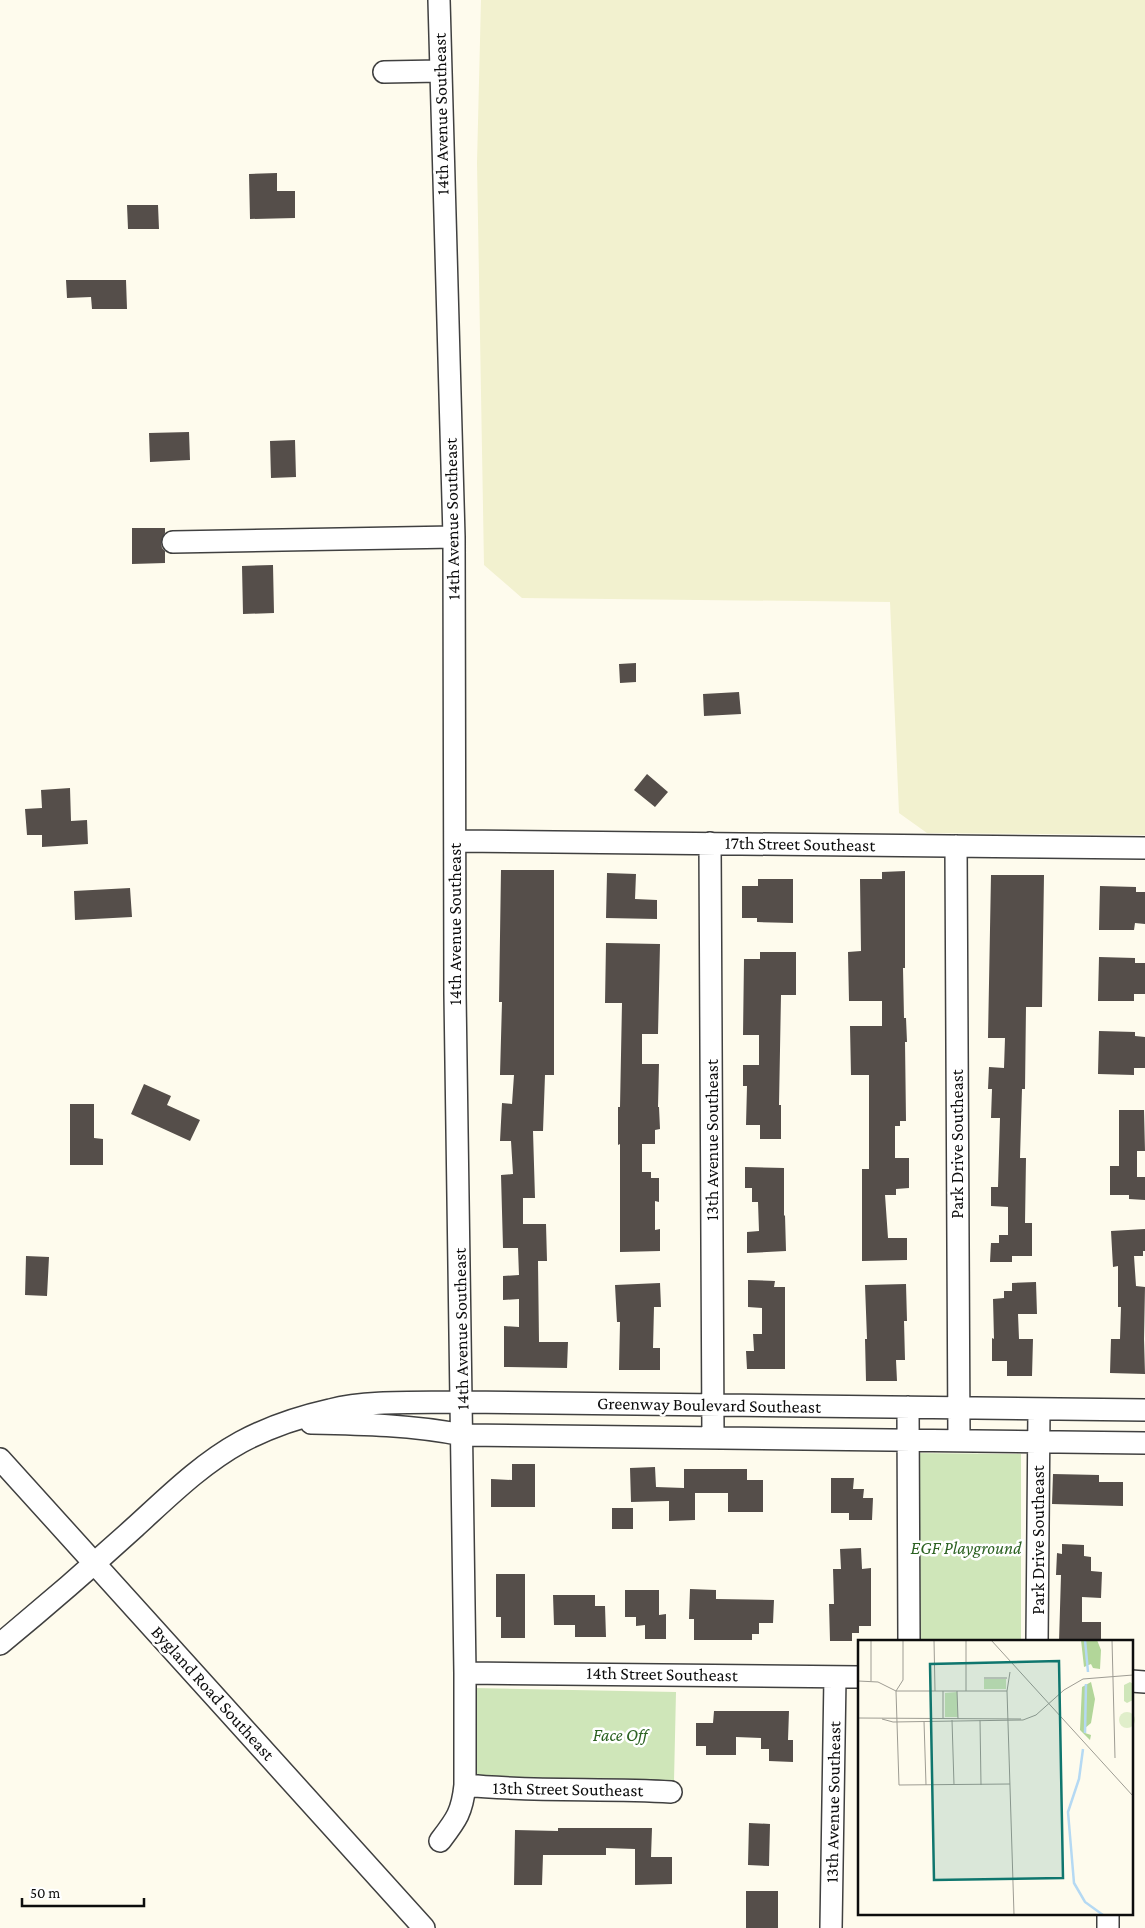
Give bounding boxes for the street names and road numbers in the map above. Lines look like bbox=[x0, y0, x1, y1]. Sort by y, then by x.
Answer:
street label: 14th Avenue Southeast bbox=[430, 32, 452, 195]
street label: 14th Avenue Southeast bbox=[441, 437, 463, 600]
street label: 17th Street Southeast bbox=[725, 833, 876, 855]
street label: 14th Avenue Southeast bbox=[445, 842, 465, 1005]
street label: 13th Avenue Southeast bbox=[702, 1058, 722, 1221]
street label: Park Drive Southeast bbox=[947, 1068, 967, 1219]
street label: 14th Avenue Southeast bbox=[450, 1247, 472, 1410]
street label: Greenway Boulevard Southeast bbox=[597, 1393, 822, 1417]
street label: Park Drive Southeast bbox=[1028, 1464, 1048, 1615]
street label: Bygland Road Southeast bbox=[147, 1622, 279, 1765]
street label: 14th Street Southeast bbox=[586, 1663, 739, 1685]
street label: 13th Avenue Southeast bbox=[822, 1720, 844, 1883]
street label: 13th Street Southeast bbox=[492, 1778, 645, 1800]

